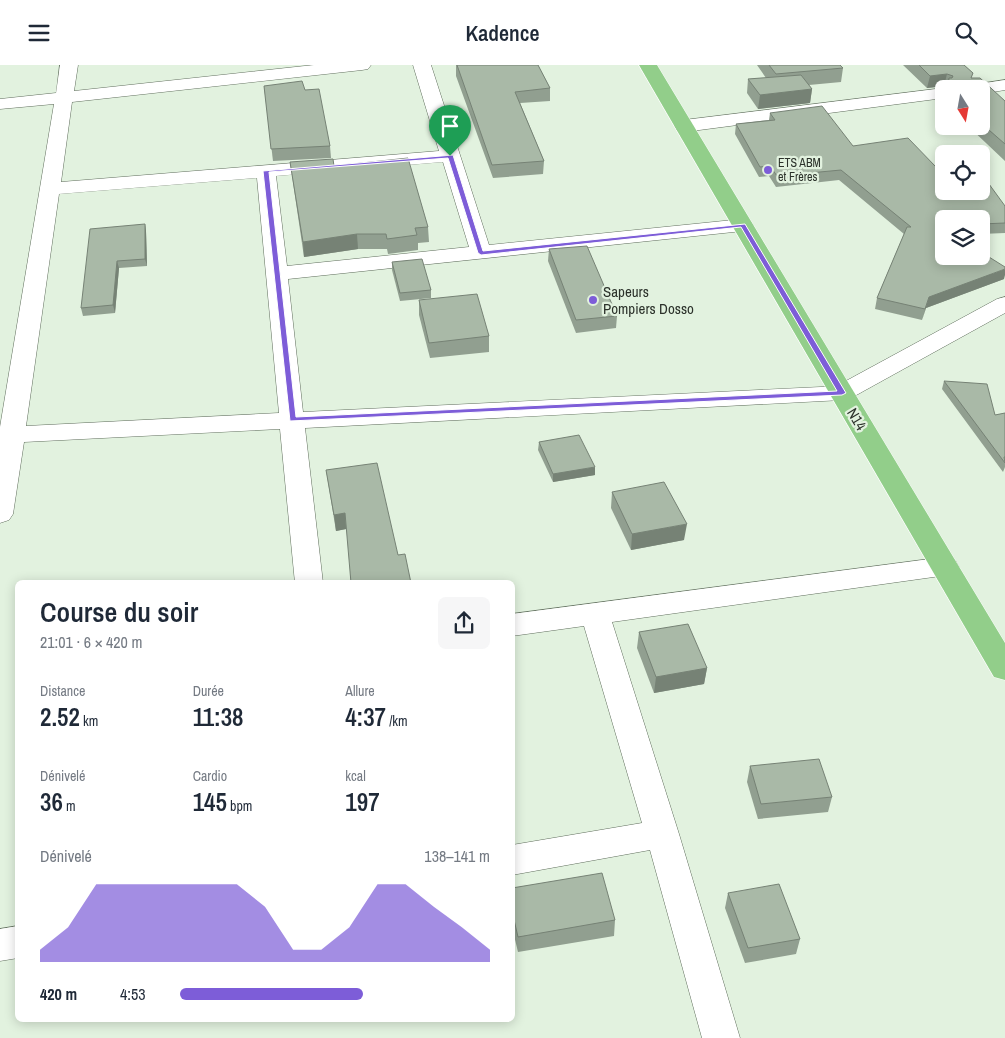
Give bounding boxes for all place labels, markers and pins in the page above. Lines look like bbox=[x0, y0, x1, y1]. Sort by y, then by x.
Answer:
pin bbox=[429, 105, 471, 156]
place label: ETS ABM et Frères bbox=[778, 155, 821, 185]
marker: ETS ABM et Frères bbox=[762, 164, 774, 176]
place label: Sapeurs Pompiers Dosso bbox=[603, 281, 694, 319]
marker: Sapeurs Pompiers Dosso bbox=[587, 294, 599, 306]

